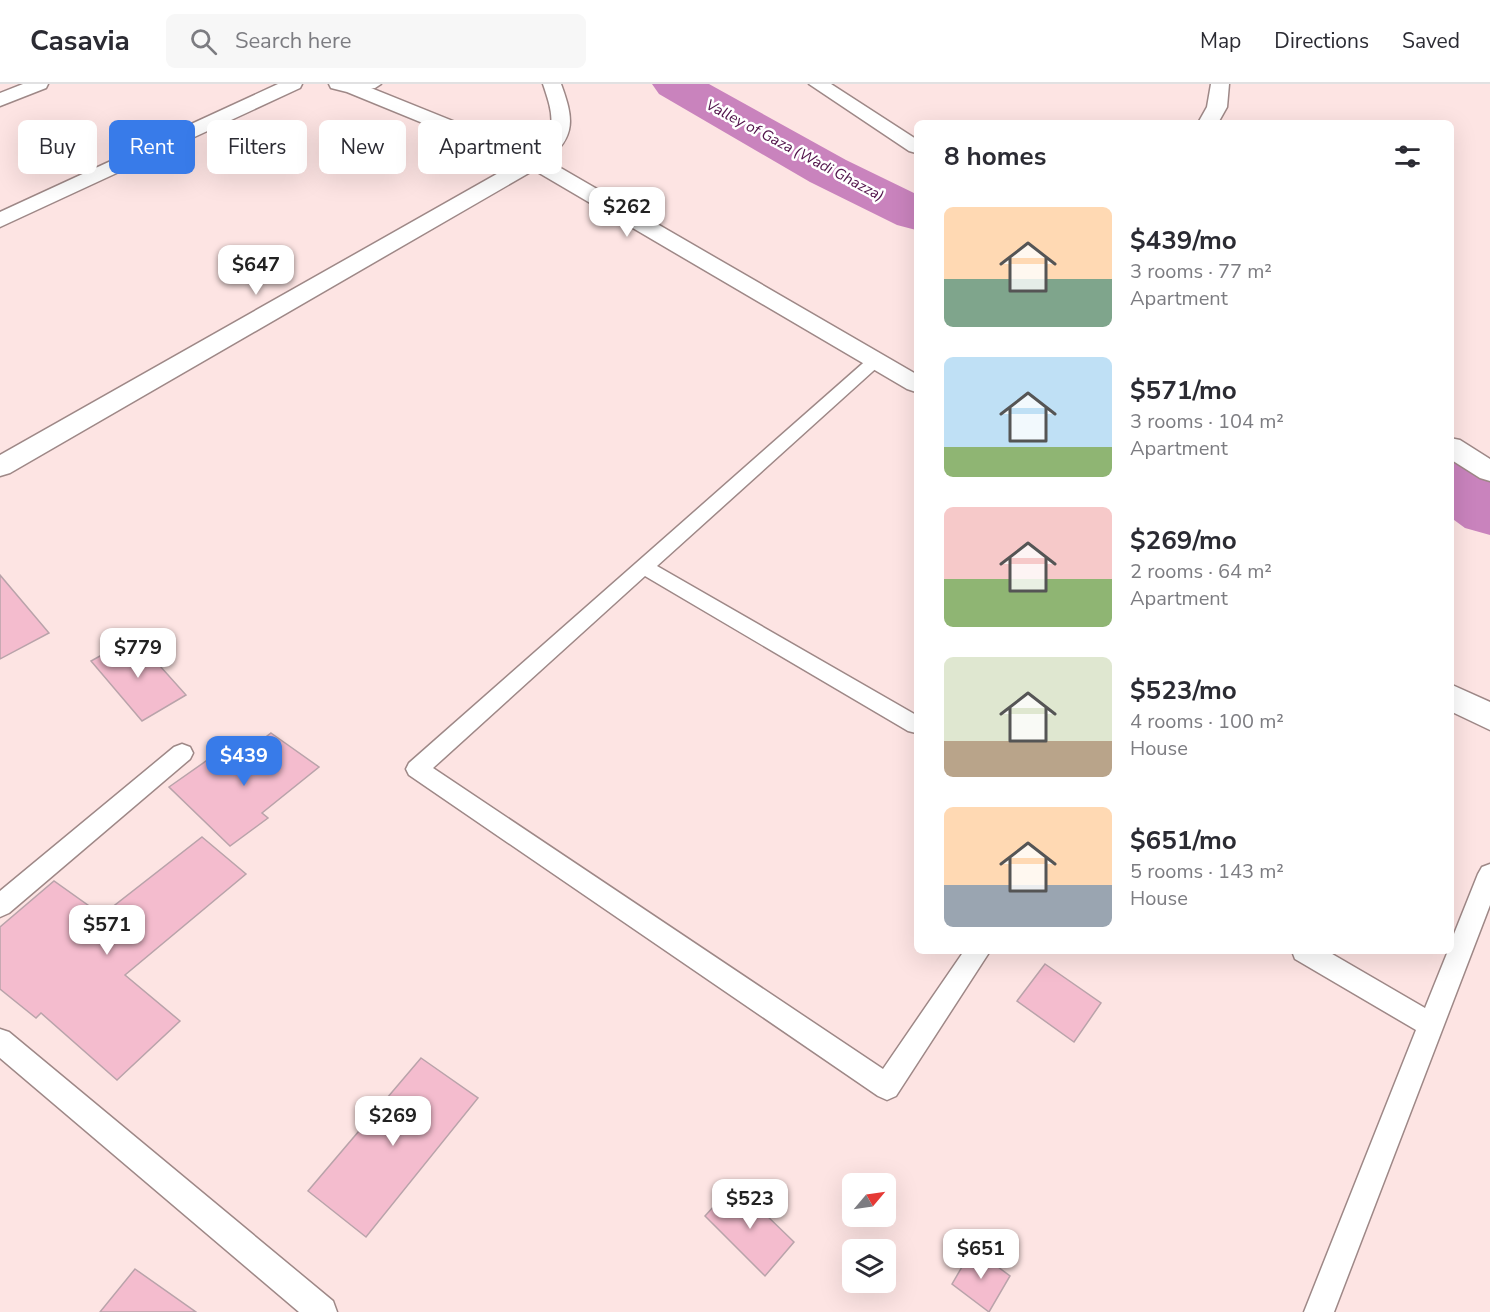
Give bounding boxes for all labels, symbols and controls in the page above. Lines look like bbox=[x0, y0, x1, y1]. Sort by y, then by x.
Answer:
search box bbox=[166, 14, 586, 68]
text: Casavia bbox=[30, 22, 130, 60]
icon: search bbox=[187, 25, 220, 58]
text: Search here bbox=[235, 26, 352, 56]
text: Map bbox=[1200, 27, 1241, 55]
text: Directions bbox=[1274, 27, 1369, 55]
text: Saved bbox=[1402, 27, 1460, 55]
water label: Valley of Gaza (Wadi Ghazza) bbox=[702, 94, 888, 206]
chip: Buy bbox=[18, 120, 97, 174]
chip: Rent bbox=[109, 120, 195, 174]
chip: Filters bbox=[207, 120, 307, 174]
chip: New bbox=[319, 120, 406, 174]
chip: Apartment bbox=[418, 120, 562, 174]
text: 8 homes bbox=[944, 139, 1046, 174]
icon: filters bbox=[1391, 140, 1424, 173]
pin: $262 bbox=[591, 187, 663, 238]
text: $262 bbox=[603, 193, 651, 220]
text: $439/mo bbox=[1130, 223, 1237, 258]
icon: home bbox=[992, 231, 1064, 303]
pin: $647 bbox=[220, 245, 292, 296]
text: $647 bbox=[232, 251, 280, 278]
text: 3 rooms · 77 m² bbox=[1130, 258, 1272, 285]
text: Apartment bbox=[1130, 285, 1228, 312]
text: $571/mo bbox=[1130, 373, 1237, 408]
icon: home bbox=[992, 381, 1064, 453]
text: 3 rooms · 104 m² bbox=[1130, 408, 1284, 435]
text: Apartment bbox=[1130, 435, 1228, 462]
text: $269/mo bbox=[1130, 523, 1237, 558]
icon: home bbox=[992, 531, 1064, 603]
text: 2 rooms · 64 m² bbox=[1130, 558, 1272, 585]
text: Apartment bbox=[1130, 585, 1228, 612]
pin: $779 bbox=[102, 628, 174, 679]
text: $779 bbox=[114, 634, 162, 661]
text: $523/mo bbox=[1130, 673, 1237, 708]
icon: home bbox=[992, 681, 1064, 753]
text: 4 rooms · 100 m² bbox=[1130, 708, 1284, 735]
text: House bbox=[1130, 735, 1188, 762]
pin: $439 bbox=[208, 736, 280, 787]
text: $439 bbox=[220, 742, 268, 769]
text: $651/mo bbox=[1130, 823, 1237, 858]
icon: home bbox=[992, 831, 1064, 903]
text: 5 rooms · 143 m² bbox=[1130, 858, 1284, 885]
text: House bbox=[1130, 885, 1188, 912]
pin: $571 bbox=[71, 905, 143, 956]
text: $571 bbox=[83, 911, 131, 938]
pin: $269 bbox=[357, 1096, 429, 1147]
text: $269 bbox=[369, 1102, 417, 1129]
north arrow bbox=[842, 1173, 896, 1227]
map controls bbox=[842, 1173, 896, 1293]
pin: $523 bbox=[714, 1179, 786, 1230]
text: $523 bbox=[726, 1185, 774, 1212]
pin: $651 bbox=[945, 1229, 1017, 1280]
text: $651 bbox=[957, 1235, 1005, 1262]
button: layers bbox=[842, 1239, 896, 1293]

